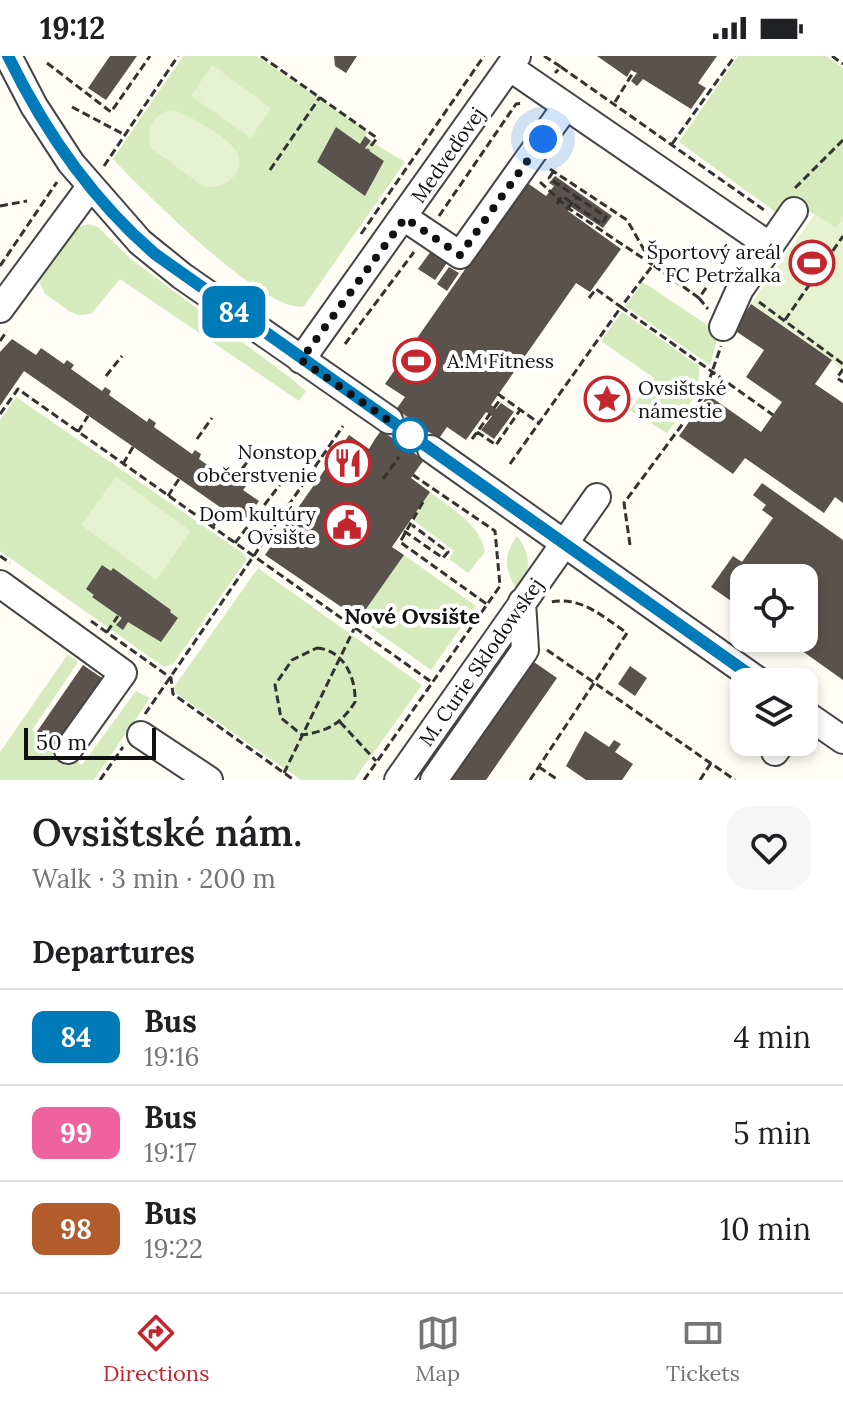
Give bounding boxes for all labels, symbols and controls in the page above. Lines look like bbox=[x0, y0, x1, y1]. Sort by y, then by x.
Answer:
text: 19:12 bbox=[40, 9, 105, 47]
street label: Medveďovej bbox=[405, 102, 490, 207]
your location bbox=[523, 119, 563, 159]
place label: Športový areál FC Petržalka bbox=[647, 239, 781, 287]
sports icon: Športový areál FC Petržalka bbox=[788, 239, 836, 287]
line badge: 84 bbox=[198, 286, 270, 338]
text: 84 bbox=[218, 294, 250, 330]
sports icon: A.M Fitness bbox=[392, 337, 440, 385]
place label: A.M Fitness bbox=[446, 348, 554, 373]
place icon: Ovsištské námestie bbox=[583, 375, 631, 423]
place label: Ovsištské námestie bbox=[638, 375, 727, 423]
unlabelled marker bbox=[393, 418, 427, 452]
place label: Nonstop občerstvenie bbox=[197, 439, 317, 487]
restaurant icon: Nonstop občerstvenie bbox=[324, 439, 372, 487]
place label: Dom kultúry Ovsište bbox=[199, 501, 316, 549]
public building icon: Dom kultúry Ovsište bbox=[323, 501, 371, 549]
map controls bbox=[730, 564, 818, 756]
button: locate bbox=[730, 564, 818, 652]
street label: M. Curie Sklodowskej bbox=[413, 573, 548, 751]
district label: Nové Ovsište bbox=[344, 602, 480, 630]
button: layers bbox=[730, 668, 818, 756]
scale bar bbox=[24, 724, 156, 760]
text: 50 m bbox=[36, 728, 87, 756]
button: heart bbox=[727, 806, 811, 890]
text: Ovsištské nám. bbox=[32, 808, 302, 856]
text: Walk · 3 min · 200 m bbox=[32, 862, 276, 895]
text: Departures bbox=[32, 933, 195, 971]
text: Bus bbox=[144, 1002, 197, 1040]
text: 4 min bbox=[733, 1018, 811, 1056]
text: 84 bbox=[60, 1019, 92, 1055]
text: 19:16 bbox=[144, 1040, 199, 1073]
text: Bus bbox=[144, 1098, 197, 1136]
text: 5 min bbox=[733, 1114, 811, 1152]
text: 99 bbox=[60, 1115, 92, 1151]
text: 19:17 bbox=[144, 1136, 196, 1169]
text: Bus bbox=[144, 1194, 197, 1232]
text: 10 min bbox=[720, 1210, 811, 1248]
text: 98 bbox=[60, 1211, 92, 1247]
text: 19:22 bbox=[144, 1232, 203, 1265]
tab: Directions bbox=[103, 1311, 209, 1387]
tab: Map bbox=[415, 1311, 460, 1387]
tab: Tickets bbox=[666, 1311, 740, 1387]

